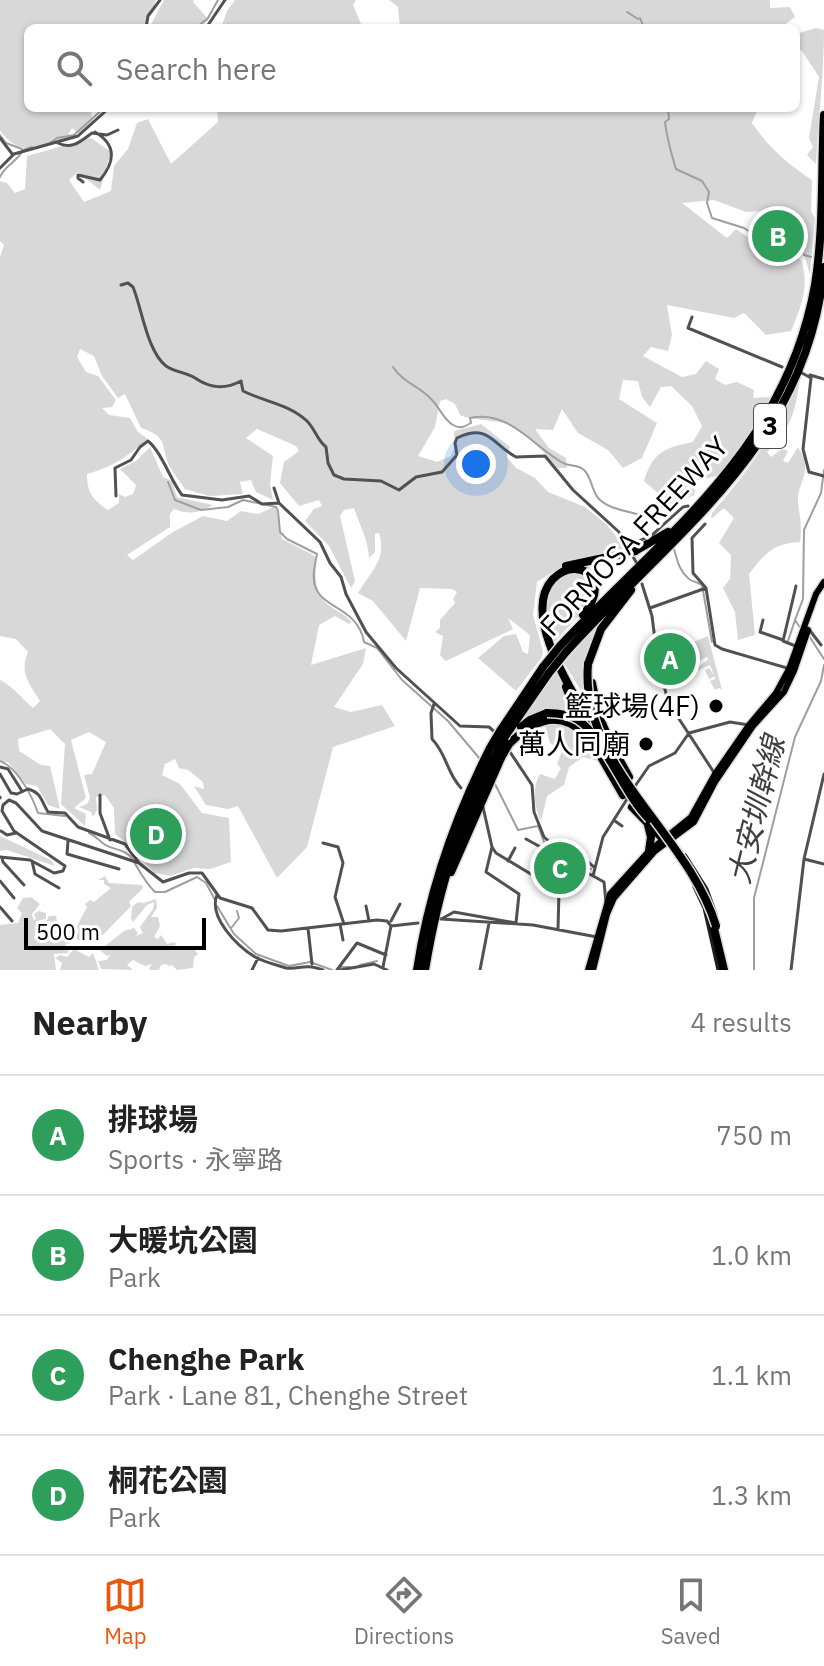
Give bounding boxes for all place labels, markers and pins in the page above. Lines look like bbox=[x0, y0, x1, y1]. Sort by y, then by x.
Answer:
pin: B bbox=[752, 206, 804, 266]
pin: A bbox=[644, 629, 696, 689]
place label: 籃球場(4F) bbox=[565, 687, 700, 724]
marker: 籃球場(4F) bbox=[707, 697, 725, 715]
place label: 萬人同廟 bbox=[518, 725, 630, 762]
marker: 萬人同廟 bbox=[637, 735, 655, 753]
pin: D bbox=[130, 804, 182, 864]
pin: C bbox=[534, 838, 586, 898]

